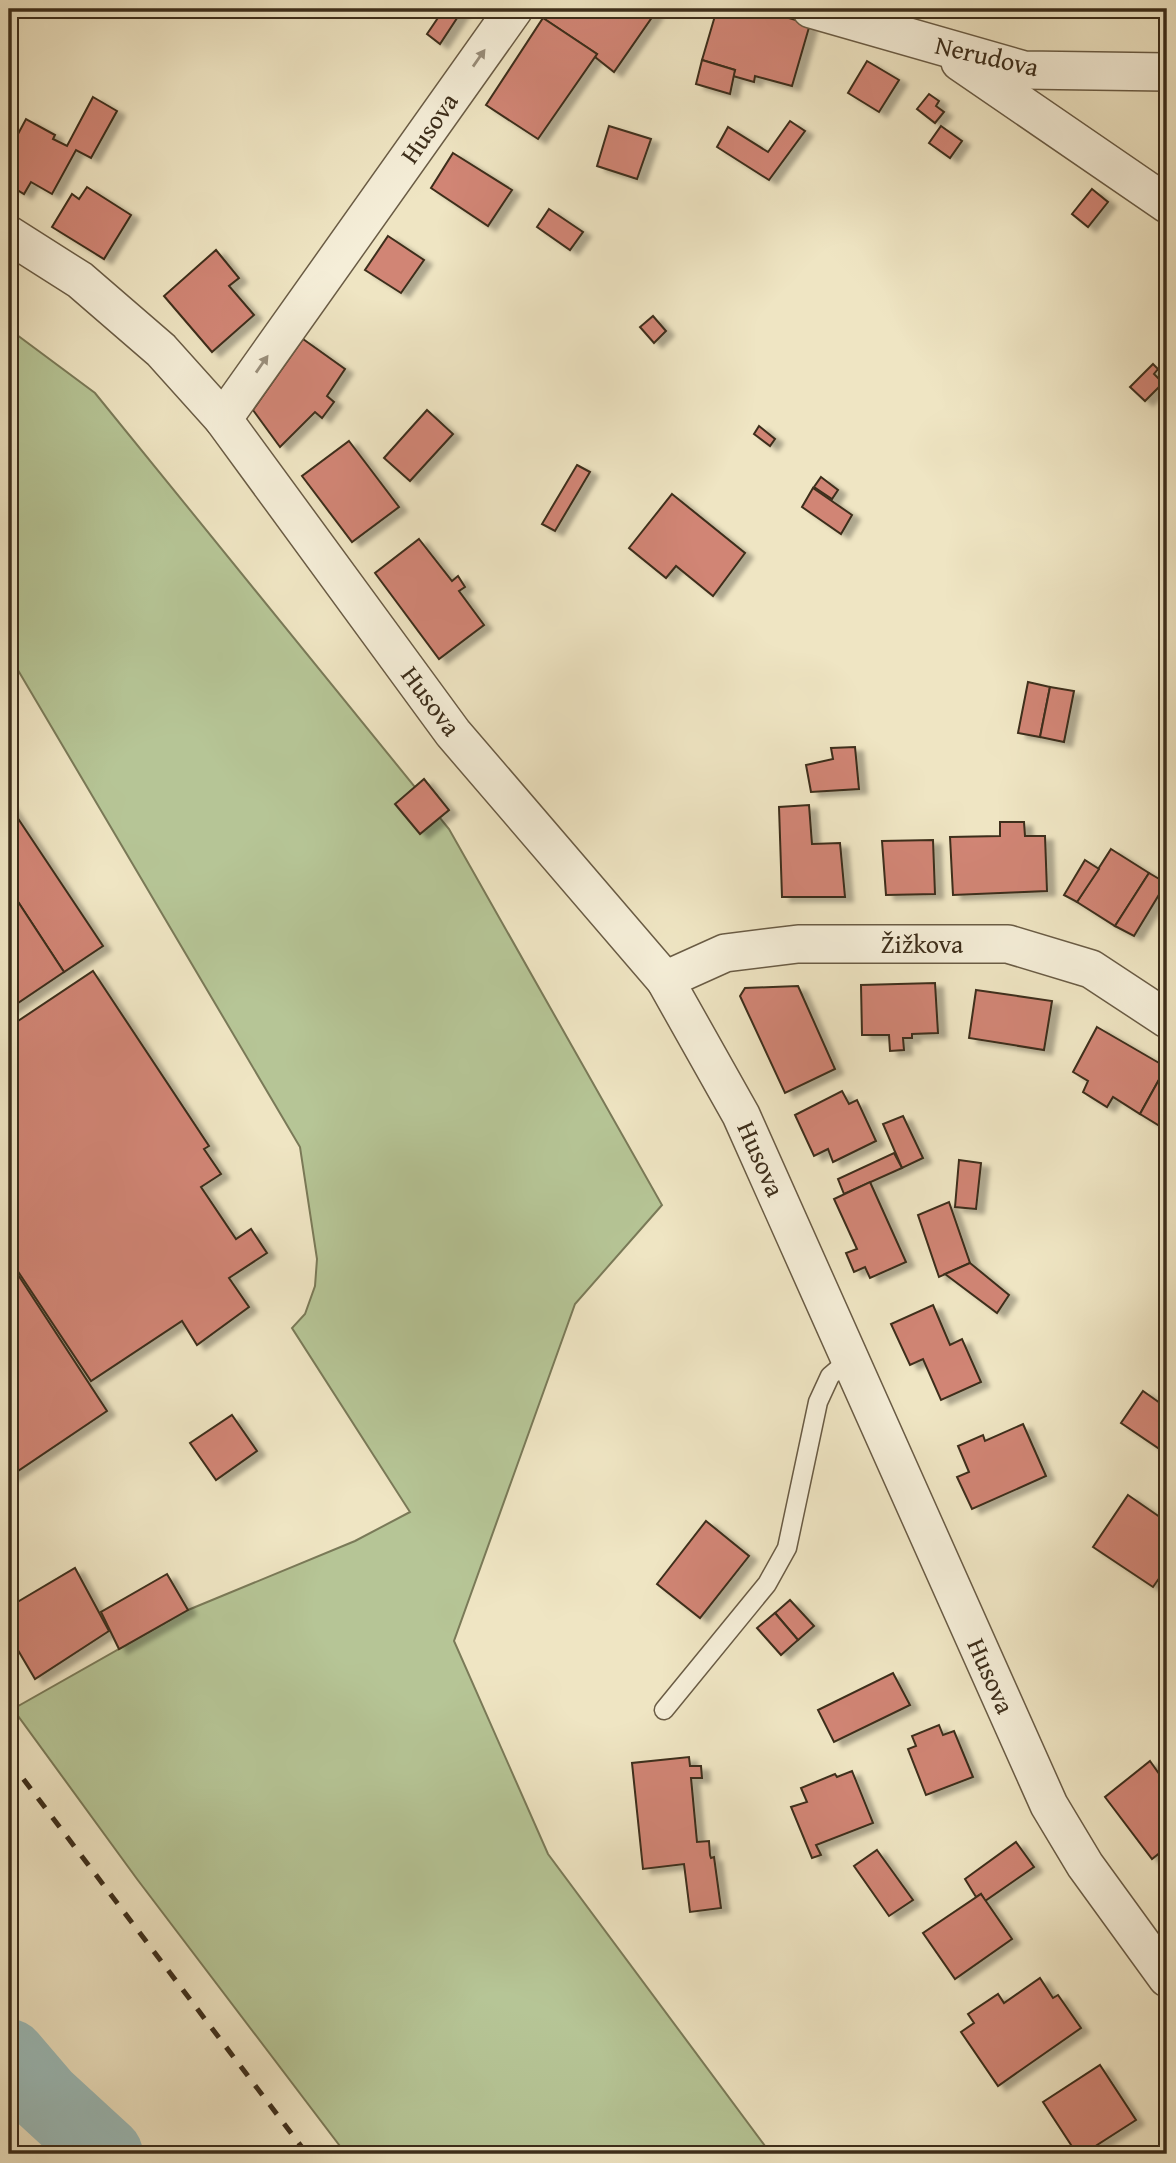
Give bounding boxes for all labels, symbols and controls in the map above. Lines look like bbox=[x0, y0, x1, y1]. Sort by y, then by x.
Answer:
street label: Nerudova bbox=[931, 25, 1043, 87]
one-way arrow bbox=[471, 49, 485, 67]
street label: Husova bbox=[390, 84, 468, 171]
one-way arrow bbox=[255, 355, 269, 373]
street label: Husova bbox=[392, 657, 471, 745]
street label: Žižkova bbox=[881, 924, 964, 963]
street label: Husova bbox=[728, 1115, 796, 1204]
street label: Husova bbox=[958, 1632, 1026, 1721]

